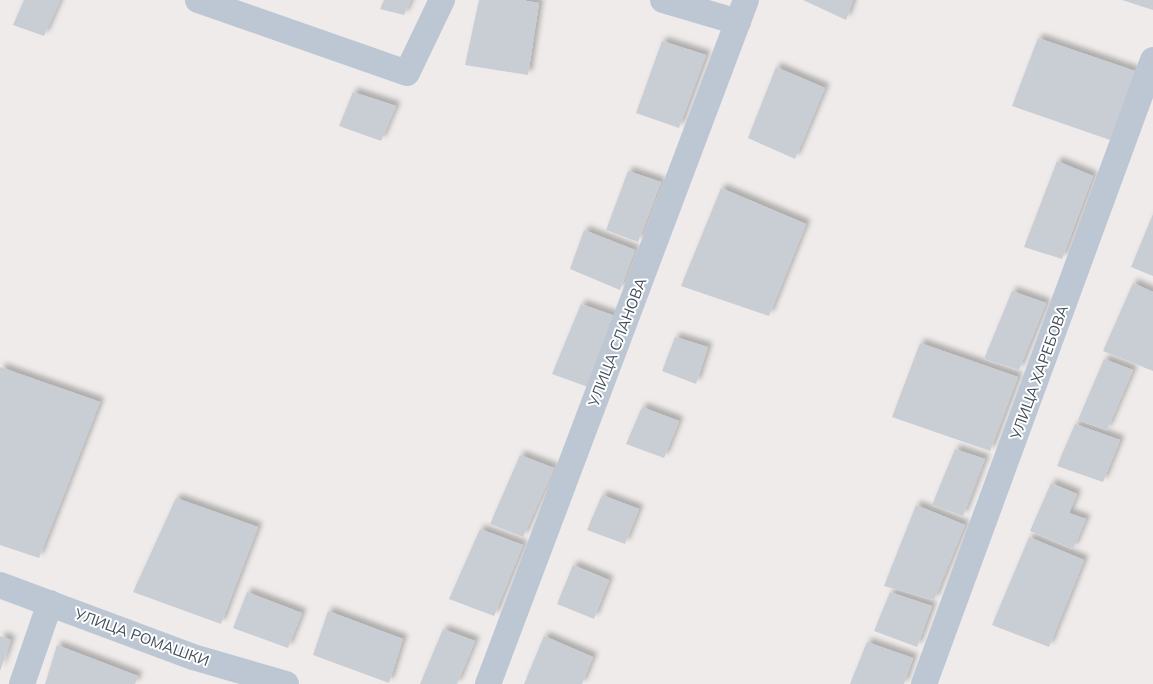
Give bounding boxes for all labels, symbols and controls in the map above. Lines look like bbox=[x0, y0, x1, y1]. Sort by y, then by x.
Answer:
street label: УЛИЦА СЛАНОВА bbox=[583, 275, 650, 410]
street label: УЛИЦА ХАРЕБОВА bbox=[1006, 302, 1072, 443]
street label: УЛИЦА РОМАШКИ bbox=[71, 603, 212, 670]

